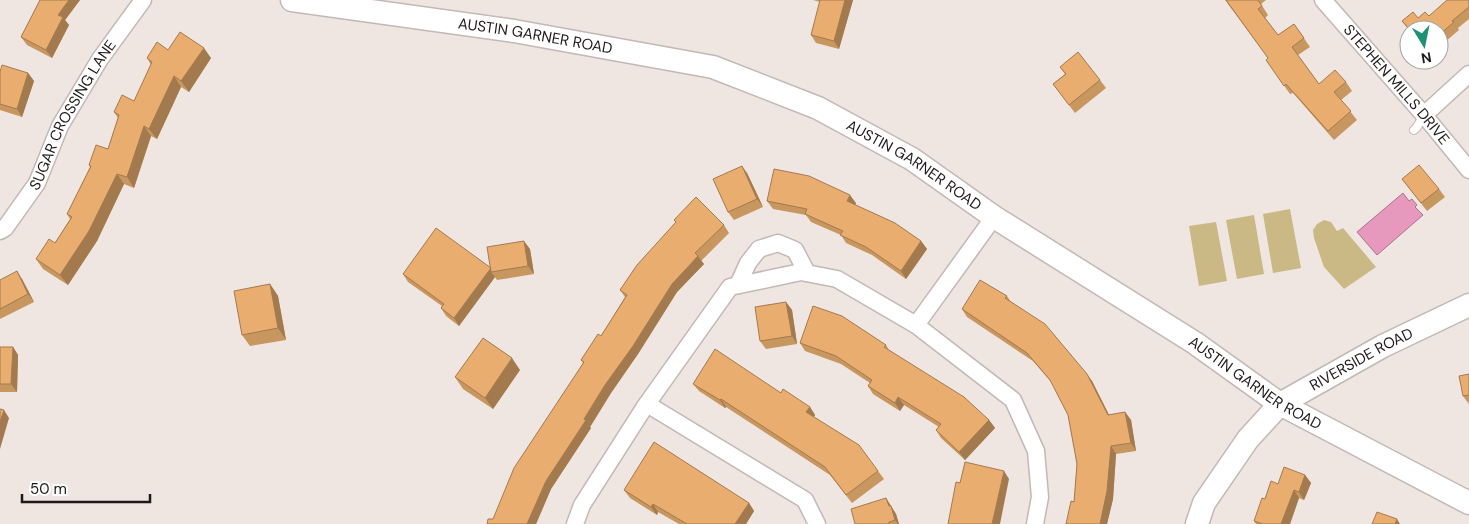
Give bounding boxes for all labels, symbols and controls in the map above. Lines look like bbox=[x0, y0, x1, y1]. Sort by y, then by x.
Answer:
street label: AUSTIN GARNER ROAD bbox=[457, 13, 614, 59]
north arrow bbox=[1399, 20, 1449, 70]
street label: STEPHEN MILLS DRIVE bbox=[1339, 22, 1453, 148]
street label: SUGAR CROSSING LANE bbox=[25, 36, 121, 194]
street label: AUSTIN GARNER ROAD bbox=[843, 115, 986, 215]
street label: RIVERSIDE ROAD bbox=[1306, 323, 1416, 395]
street label: AUSTIN GARNER ROAD bbox=[1185, 331, 1325, 434]
scale bar bbox=[22, 472, 150, 504]
text: 50 m bbox=[30, 479, 67, 499]

